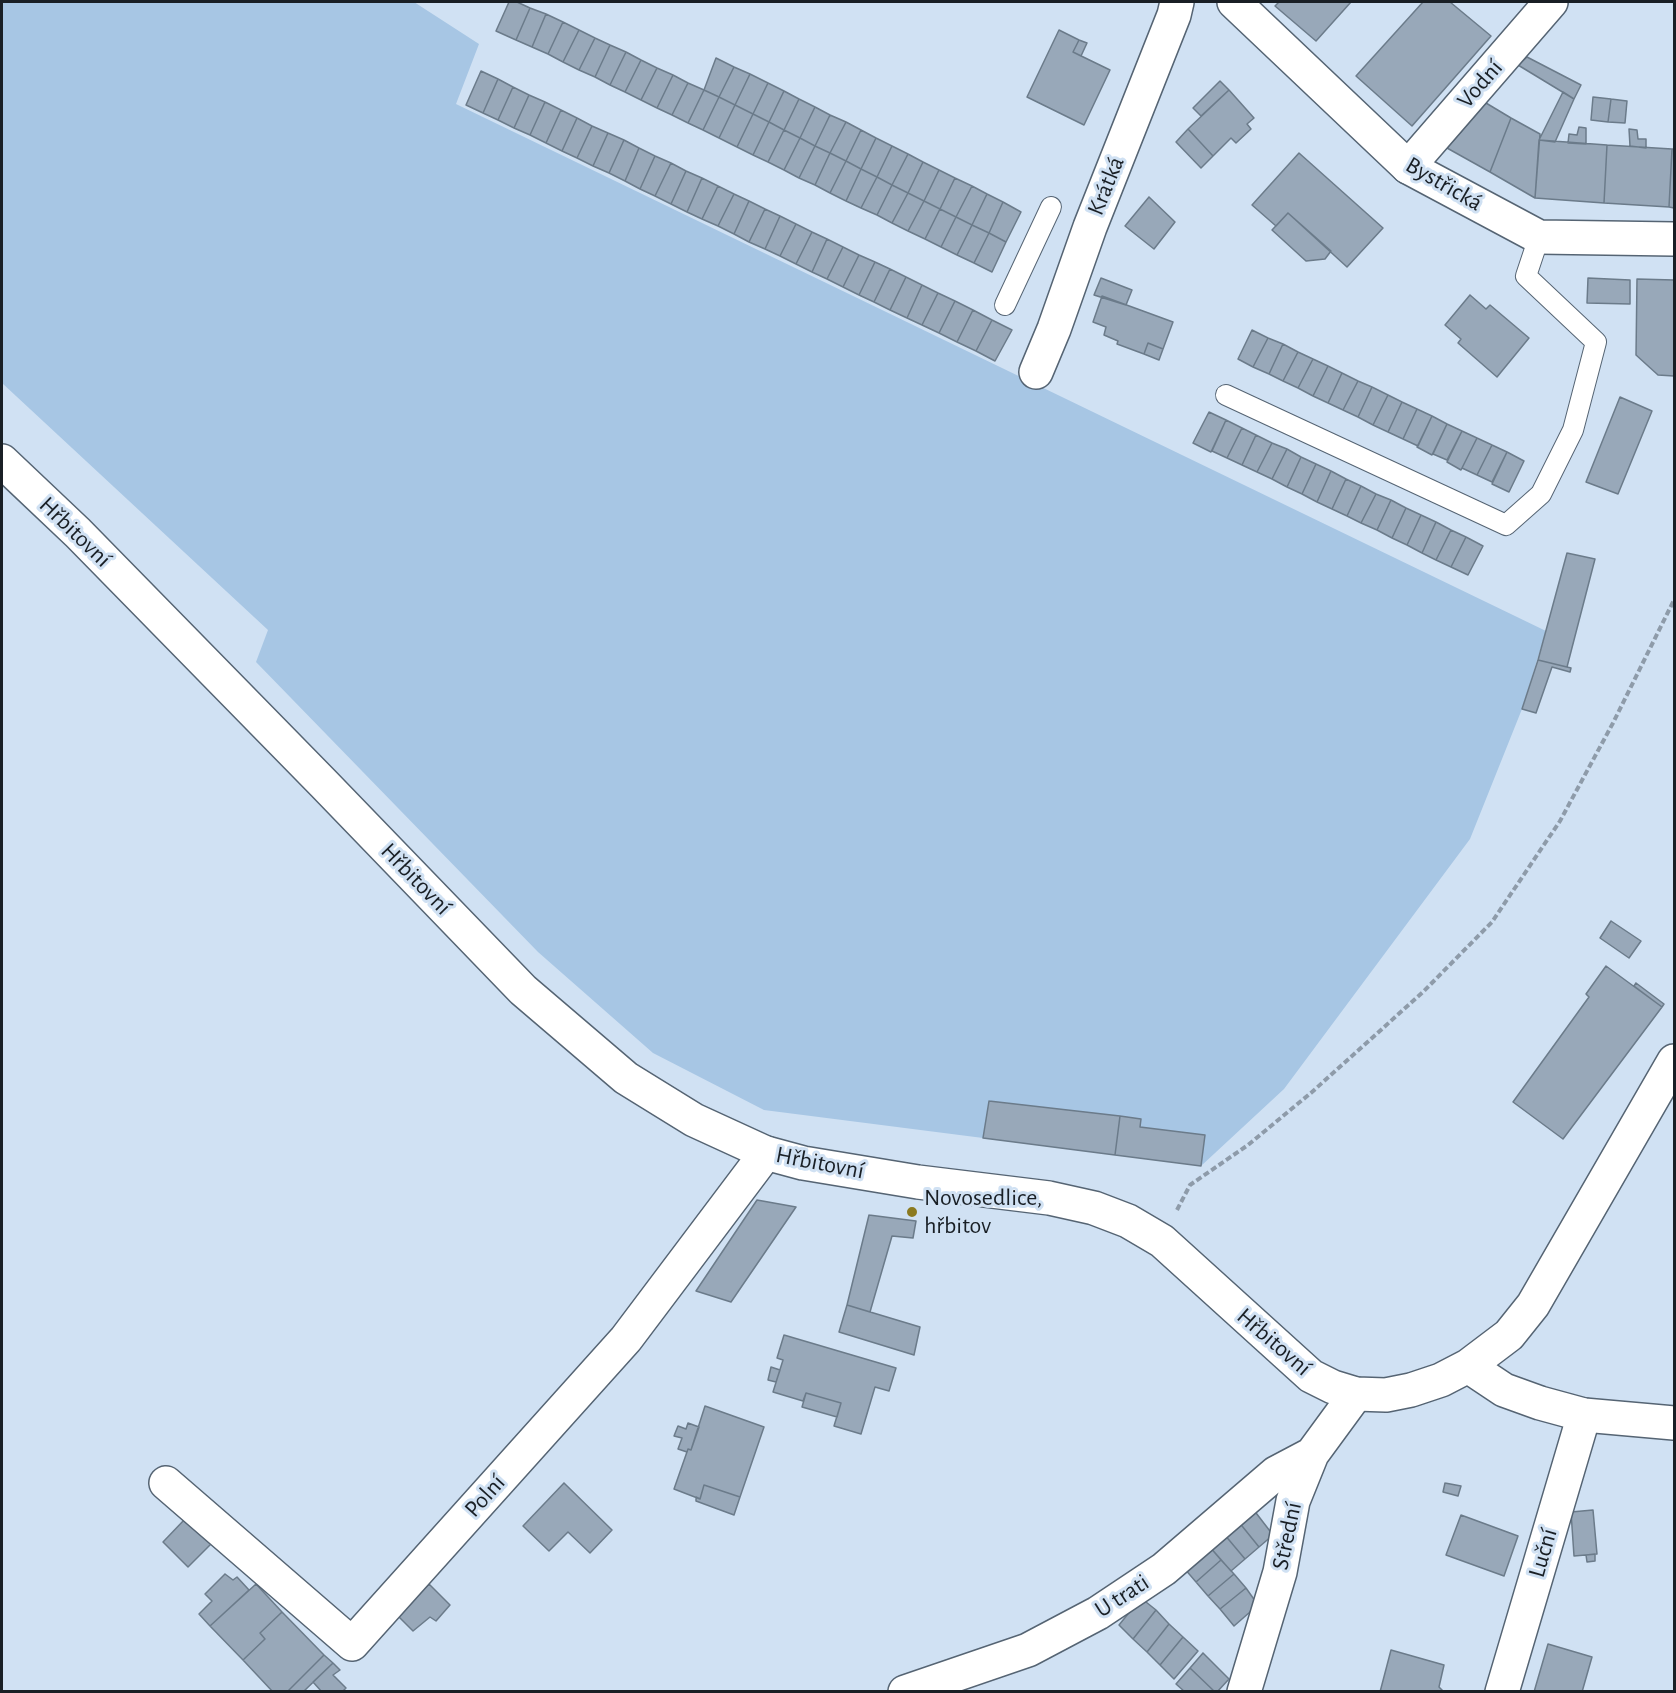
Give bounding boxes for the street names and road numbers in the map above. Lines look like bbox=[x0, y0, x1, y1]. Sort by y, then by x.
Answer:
street label: Vodní bbox=[1451, 54, 1509, 114]
street label: Bystřická bbox=[1400, 151, 1488, 217]
street label: Krátká bbox=[1081, 152, 1131, 220]
street label: Hřbitovní bbox=[33, 491, 117, 573]
street label: Hřbitovní bbox=[375, 837, 457, 921]
street label: Hřbitovní bbox=[773, 1140, 867, 1186]
street label: Hřbitovní bbox=[1231, 1302, 1317, 1382]
street label: Polní bbox=[458, 1469, 512, 1523]
street label: Střední bbox=[1266, 1500, 1308, 1572]
street label: Luční bbox=[1522, 1525, 1564, 1581]
street label: U trati bbox=[1090, 1568, 1154, 1624]

